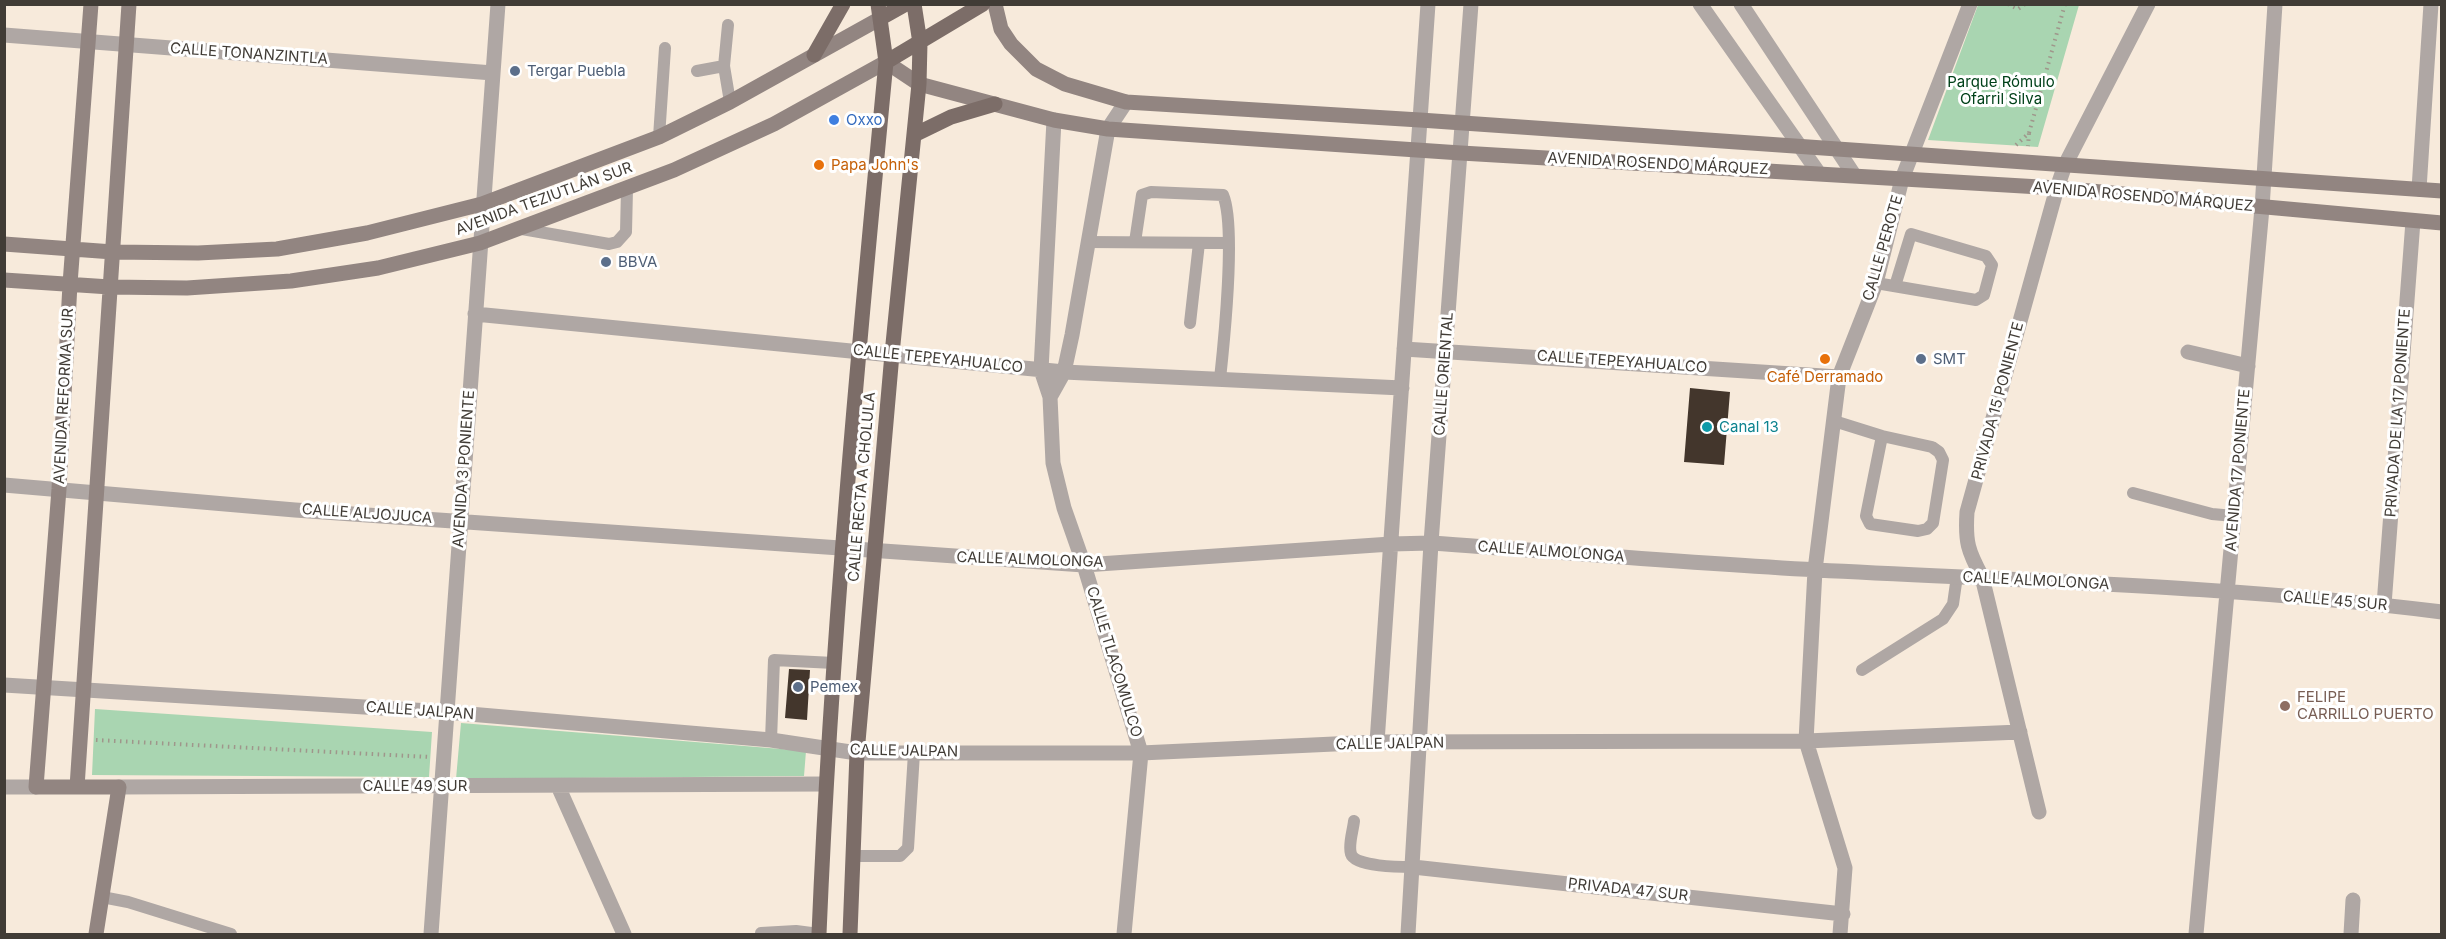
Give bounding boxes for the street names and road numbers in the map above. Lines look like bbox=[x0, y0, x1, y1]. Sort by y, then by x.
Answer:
street label: CALLE TONANZINTLA bbox=[169, 40, 329, 68]
street label: AVENIDA ROSENDO MÁRQUEZ bbox=[1547, 149, 1769, 179]
street label: AVENIDA TEZIUTLÁN SUR bbox=[453, 159, 635, 239]
street label: AVENIDA ROSENDO MÁRQUEZ bbox=[2032, 178, 2254, 216]
street label: CALLE PEROTE bbox=[1859, 193, 1907, 303]
street label: AVENIDA REFORMA SUR bbox=[50, 308, 78, 484]
street label: PRIVADA DE LA 17 PONIENTE bbox=[2382, 308, 2414, 518]
street label: CALLE ORIENTAL bbox=[1431, 312, 1457, 436]
street label: PRIVADA 15 PONIENTE bbox=[1968, 320, 2028, 482]
street label: CALLE TEPEYAHUALCO bbox=[852, 341, 1024, 377]
street label: CALLE TEPEYAHUALCO bbox=[1536, 347, 1708, 377]
street label: AVENIDA 17 PONIENTE bbox=[2222, 388, 2254, 552]
street label: AVENIDA 3 PONIENTE bbox=[450, 390, 478, 548]
street label: CALLE RECTA A CHOLULA bbox=[845, 391, 879, 583]
street label: CALLE ALJOJUCA bbox=[301, 500, 433, 528]
street label: CALLE ALMOLONGA bbox=[1477, 538, 1625, 566]
street label: CALLE ALMOLONGA bbox=[956, 548, 1104, 572]
street label: CALLE ALMOLONGA bbox=[1962, 568, 2110, 594]
street label: CALLE TLACOMULCO bbox=[1082, 584, 1146, 740]
street label: CALLE 45 SUR bbox=[2282, 587, 2388, 615]
street label: CALLE JALPAN bbox=[365, 698, 475, 724]
street label: CALLE JALPAN bbox=[1336, 734, 1444, 754]
street label: CALLE JALPAN bbox=[850, 741, 958, 761]
street label: CALLE 49 SUR bbox=[363, 777, 467, 795]
street label: PRIVADA 47 SUR bbox=[1567, 875, 1689, 905]

